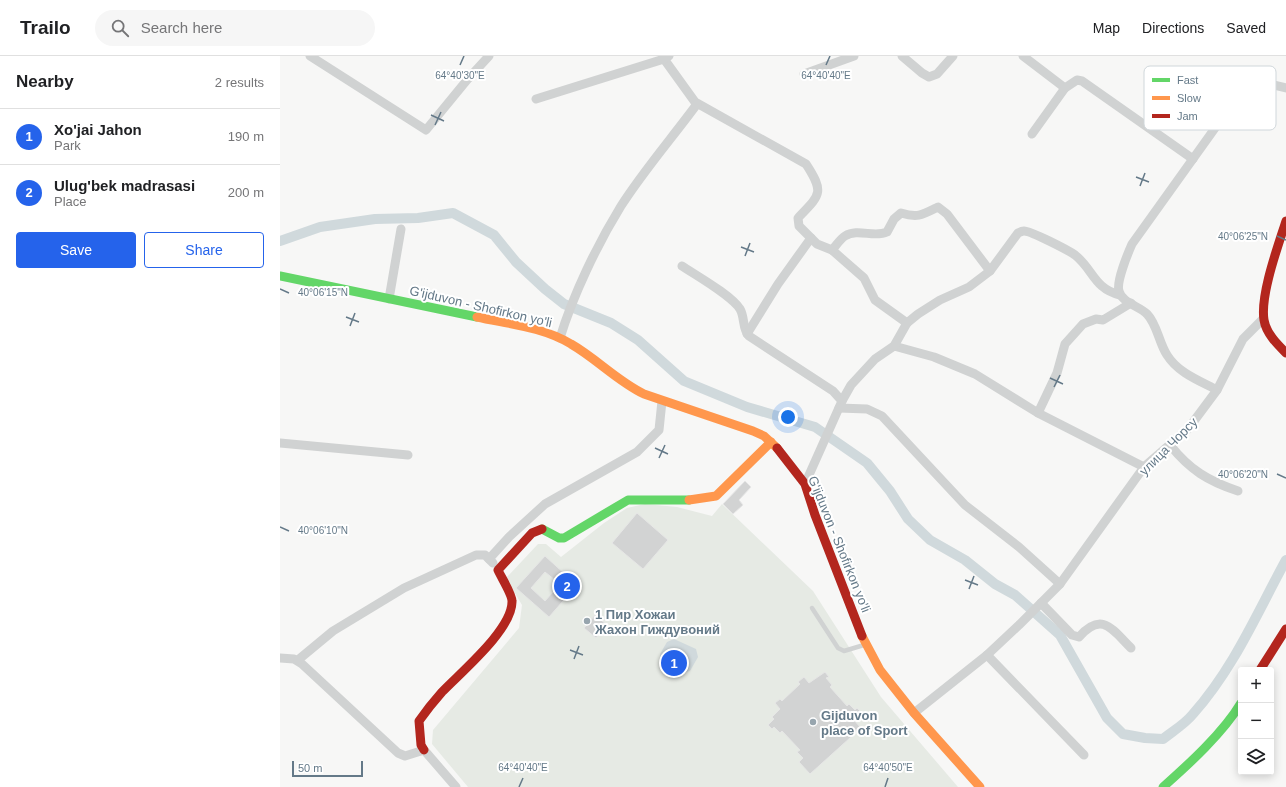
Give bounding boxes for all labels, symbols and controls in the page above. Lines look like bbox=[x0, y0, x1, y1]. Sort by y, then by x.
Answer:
search box bbox=[95, 10, 375, 46]
text: Trailo bbox=[20, 17, 71, 38]
icon: search bbox=[109, 17, 131, 39]
text: Search here bbox=[141, 19, 222, 36]
text: Map bbox=[1093, 20, 1120, 36]
text: Directions bbox=[1142, 20, 1204, 36]
text: Saved bbox=[1226, 20, 1266, 36]
legend bbox=[1144, 66, 1276, 130]
text: 64°40'30"E bbox=[435, 70, 485, 81]
text: 64°40'40"E bbox=[801, 70, 851, 81]
text: Nearby bbox=[16, 72, 74, 91]
text: Fast bbox=[1177, 74, 1198, 86]
text: 2 results bbox=[215, 75, 264, 90]
text: Slow bbox=[1177, 92, 1201, 104]
text: Jam bbox=[1177, 110, 1198, 122]
text: Xo'jai Jahon bbox=[54, 121, 142, 138]
text: 1 bbox=[25, 129, 33, 144]
text: 190 m bbox=[228, 129, 264, 144]
text: Park bbox=[54, 138, 81, 153]
text: Ulug'bek madrasasi bbox=[54, 177, 195, 194]
text: 2 bbox=[25, 185, 33, 200]
text: 200 m bbox=[228, 185, 264, 200]
text: Place bbox=[54, 194, 87, 209]
text: 40°06'25"N bbox=[1218, 231, 1268, 242]
button: Save bbox=[16, 232, 136, 268]
button: Share bbox=[144, 232, 264, 268]
street label: G'ijduvon - Shofirkon yo'li bbox=[408, 283, 554, 330]
text: 40°06'15"N bbox=[298, 287, 348, 298]
your location bbox=[778, 407, 798, 427]
street label: улица Чорсу bbox=[1136, 414, 1201, 478]
text: 40°06'20"N bbox=[1218, 469, 1268, 480]
street label: G'ijduvon - Shofirkon yo'li bbox=[805, 474, 874, 615]
text: 40°06'10"N bbox=[298, 525, 348, 536]
pin: 2 bbox=[554, 571, 580, 601]
place label: 1 Пир Хожаи Жахон Гиждувоний bbox=[594, 607, 720, 637]
marker: 1 Пир Хожаи Жахон Гиждувоний bbox=[582, 616, 592, 626]
pin: 1 bbox=[661, 648, 687, 678]
map controls bbox=[1238, 667, 1274, 775]
button: + bbox=[1238, 667, 1274, 703]
button: − bbox=[1238, 703, 1274, 739]
place label: Gijduvon place of Sport bbox=[821, 708, 908, 738]
marker: Gijduvon place of Sport bbox=[808, 717, 818, 727]
button: layers bbox=[1238, 739, 1274, 775]
scale bar bbox=[292, 759, 363, 778]
text: 50 m bbox=[298, 762, 322, 774]
text: 64°40'40"E bbox=[498, 762, 548, 773]
text: 64°40'50"E bbox=[863, 762, 913, 773]

